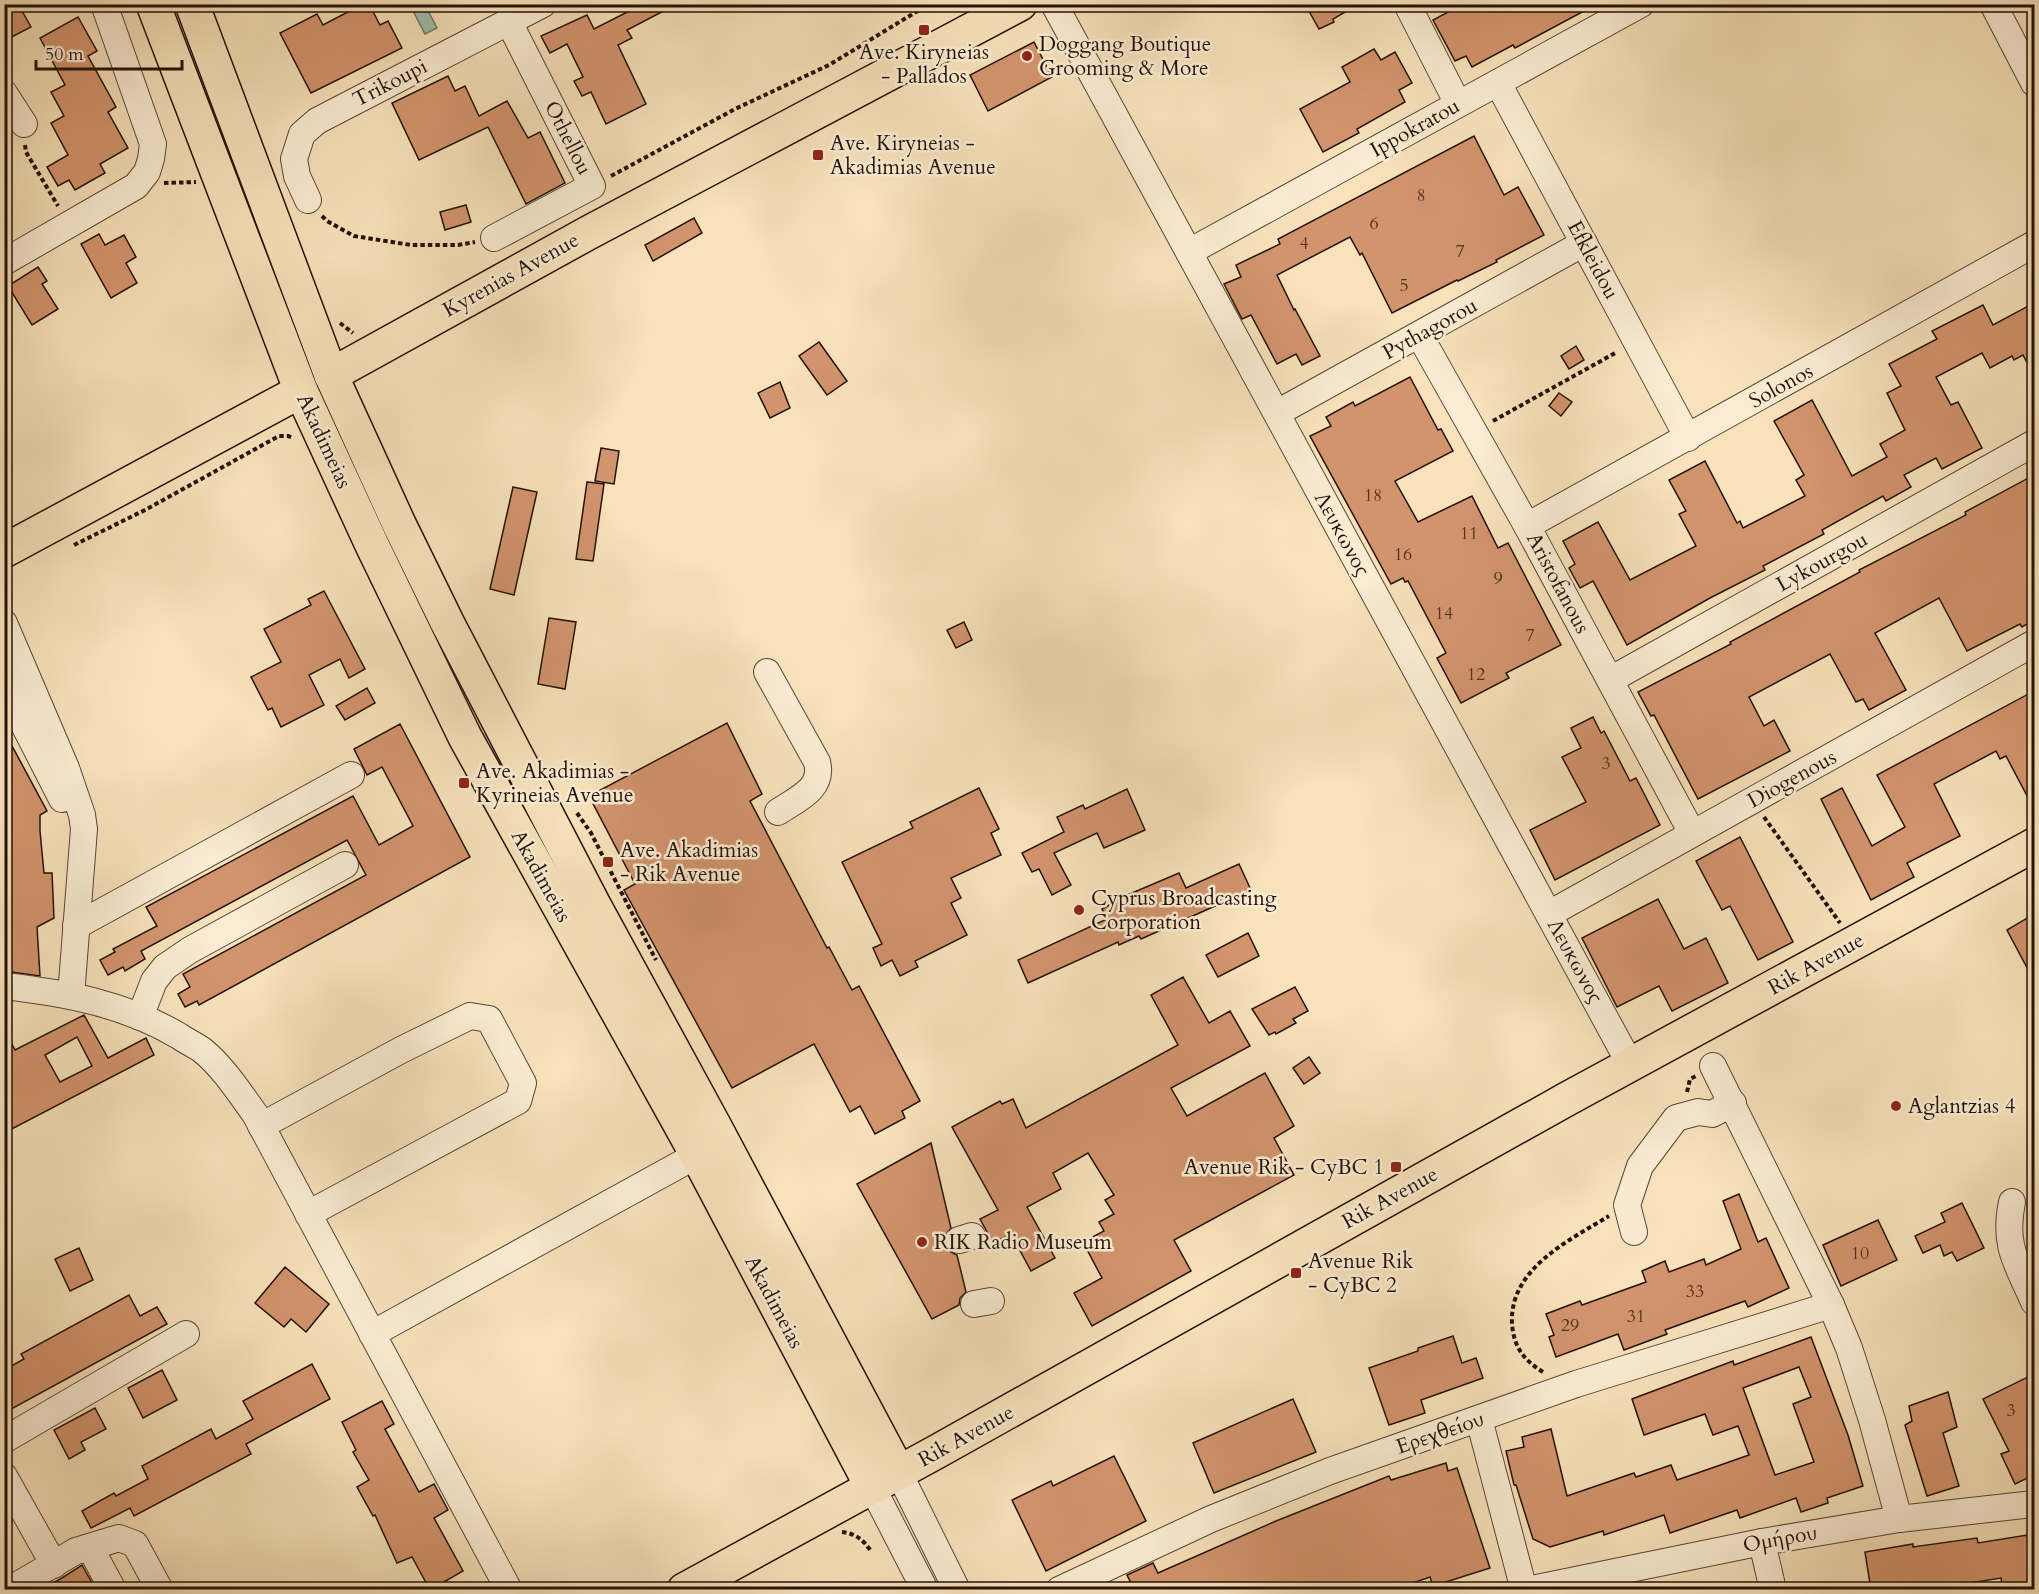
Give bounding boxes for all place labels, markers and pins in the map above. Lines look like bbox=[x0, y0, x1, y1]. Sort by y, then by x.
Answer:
marker: Ave. Kiryneias - Pallados bbox=[917, 23, 931, 37]
place label: Doggang Boutique Grooming & More bbox=[1039, 30, 1211, 83]
place label: Ave. Kiryneias - Pallados bbox=[859, 38, 989, 91]
marker: Doggang Boutique Grooming & More bbox=[1020, 49, 1034, 63]
place label: Ave. Kiryneias - Akadimias Avenue bbox=[830, 129, 996, 182]
marker: Ave. Kiryneias - Akadimias Avenue bbox=[811, 148, 825, 162]
place label: Ave. Akadimias - Kyrineias Avenue bbox=[476, 757, 634, 810]
marker: Ave. Akadimias - Kyrineias Avenue bbox=[457, 776, 471, 790]
place label: Ave. Akadimias - Rik Avenue bbox=[620, 836, 758, 889]
marker: Ave. Akadimias - Rik Avenue bbox=[601, 855, 615, 869]
place label: Cyprus Broadcasting Corporation bbox=[1091, 884, 1277, 937]
marker: Cyprus Broadcasting Corporation bbox=[1072, 903, 1086, 917]
place label: Aglantzias 4 bbox=[1908, 1092, 2016, 1121]
marker: Aglantzias 4 bbox=[1889, 1099, 1903, 1113]
place label: Avenue Rik - CyBC 1 bbox=[1184, 1153, 1384, 1182]
marker: Avenue Rik - CyBC 1 bbox=[1389, 1160, 1403, 1174]
place label: RIK Radio Museum bbox=[934, 1228, 1112, 1257]
marker: RIK Radio Museum bbox=[915, 1235, 929, 1249]
place label: Avenue Rik - CyBC 2 bbox=[1308, 1247, 1414, 1300]
marker: Avenue Rik - CyBC 2 bbox=[1289, 1266, 1303, 1280]

